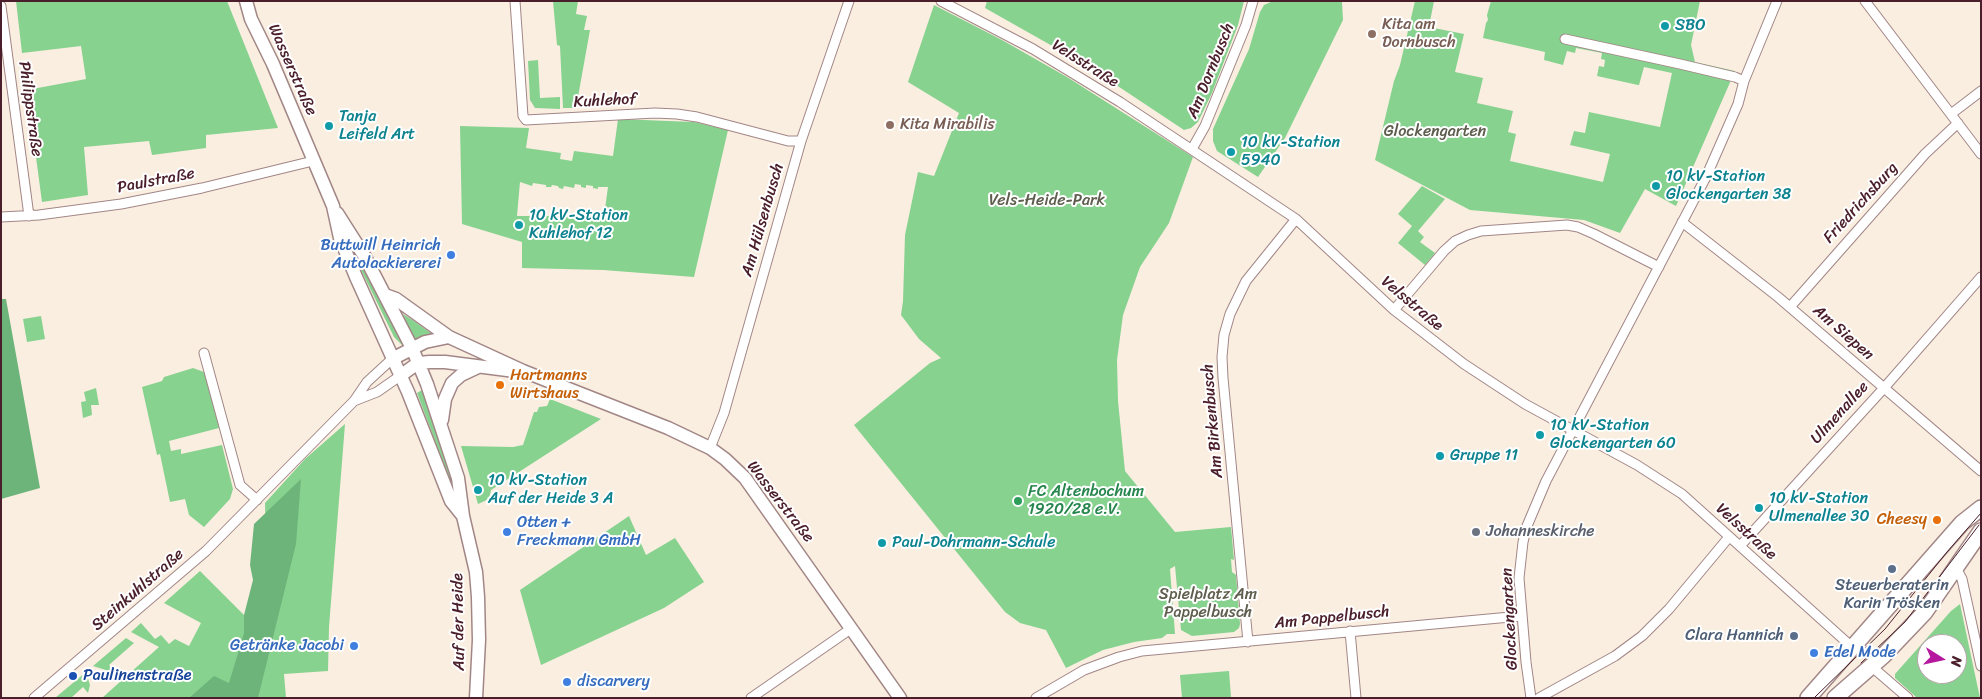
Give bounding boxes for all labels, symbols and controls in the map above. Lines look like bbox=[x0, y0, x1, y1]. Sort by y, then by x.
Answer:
place label: Kita am Dornbusch bbox=[1382, 15, 1456, 53]
place label: SBO bbox=[1675, 16, 1706, 36]
marker: SBO bbox=[1659, 20, 1671, 32]
street label: Wasserstraße bbox=[263, 21, 321, 119]
street label: Am Dornbusch bbox=[1183, 21, 1239, 121]
marker: Kita am Dornbusch bbox=[1366, 28, 1378, 40]
street label: Velsstraße bbox=[1048, 36, 1122, 92]
street label: Philippstraße bbox=[14, 60, 46, 158]
street label: Kuhlehof bbox=[573, 90, 637, 112]
place label: Tanja Leifeld Art bbox=[339, 107, 415, 145]
place label: Kita Mirabilis bbox=[900, 115, 995, 135]
marker: Kita Mirabilis bbox=[884, 119, 896, 131]
marker: Tanja Leifeld Art bbox=[323, 120, 335, 132]
park label: Glockengarten bbox=[1384, 122, 1486, 142]
place label: 10 kV-Station 5940 bbox=[1241, 133, 1340, 171]
marker: 10 kV-Station 5940 bbox=[1225, 146, 1237, 158]
street label: Friedrichsburg bbox=[1820, 159, 1902, 247]
street label: Am Hülsenbusch bbox=[738, 161, 788, 279]
street label: Paulstraße bbox=[116, 164, 196, 198]
place label: 10 kV-Station Glockengarten 38 bbox=[1666, 167, 1791, 205]
marker: 10 kV-Station Glockengarten 38 bbox=[1650, 180, 1662, 192]
park label: Vels-Heide-Park bbox=[989, 191, 1105, 211]
place label: 10 kV-Station Kuhlehof 12 bbox=[529, 206, 628, 244]
marker: 10 kV-Station Kuhlehof 12 bbox=[513, 219, 525, 231]
place label: Buttwill Heinrich Autolackiererei bbox=[320, 236, 441, 274]
marker: Buttwill Heinrich Autolackiererei bbox=[445, 249, 457, 261]
street label: Velsstraße bbox=[1377, 272, 1447, 336]
street label: Am Siepen bbox=[1809, 301, 1877, 365]
street label: Am Birkenbusch bbox=[1198, 363, 1228, 479]
place label: Hartmanns Wirtshaus bbox=[510, 366, 587, 404]
street label: Ulmenallee bbox=[1807, 378, 1873, 448]
marker: Hartmanns Wirtshaus bbox=[494, 379, 506, 391]
place label: 10 kV-Station Glockengarten 60 bbox=[1550, 416, 1676, 454]
marker: 10 kV-Station Glockengarten 60 bbox=[1534, 429, 1546, 441]
place label: Gruppe 11 bbox=[1450, 446, 1518, 466]
marker: Gruppe 11 bbox=[1434, 450, 1446, 462]
street label: Wasserstraße bbox=[742, 457, 818, 547]
place label: 10 kV-Station Auf der Heide 3 A bbox=[488, 471, 613, 509]
place label: FC Altenbochum 1920/28 e.V. bbox=[1028, 482, 1144, 520]
marker: 10 kV-Station Auf der Heide 3 A bbox=[472, 484, 484, 496]
place label: 10 kV-Station Ulmenallee 30 bbox=[1769, 489, 1869, 527]
marker: FC Altenbochum 1920/28 e.V. bbox=[1012, 495, 1024, 507]
street label: Velsstraße bbox=[1712, 500, 1780, 564]
marker: 10 kV-Station Ulmenallee 30 bbox=[1753, 502, 1765, 514]
place label: Cheesy bbox=[1877, 510, 1927, 530]
place label: Otten + Freckmann GmbH bbox=[517, 513, 641, 551]
marker: Cheesy bbox=[1931, 514, 1943, 526]
place label: Johanneskirche bbox=[1486, 522, 1594, 542]
marker: Otten + Freckmann GmbH bbox=[501, 526, 513, 538]
marker: Johanneskirche bbox=[1470, 526, 1482, 538]
place label: Paul-Dohrmann-Schule bbox=[892, 533, 1056, 553]
marker: Paul-Dohrmann-Schule bbox=[876, 537, 888, 549]
street label: Steinkuhlstraße bbox=[88, 545, 188, 635]
marker: Steuerberaterin Karin Trösken bbox=[1886, 563, 1898, 575]
street label: Glockengarten bbox=[1498, 567, 1522, 671]
street label: Auf der Heide bbox=[449, 573, 469, 671]
place label: Steuerberaterin Karin Trösken bbox=[1835, 576, 1949, 614]
park label: Spielplatz Am Pappelbusch bbox=[1159, 585, 1257, 623]
street label: Am Pappelbusch bbox=[1274, 602, 1390, 634]
place label: Clara Hannich bbox=[1685, 626, 1784, 646]
marker: Clara Hannich bbox=[1788, 630, 1800, 642]
north arrow bbox=[1917, 634, 1967, 684]
place label: Getränke Jacobi bbox=[230, 636, 344, 656]
marker: Getränke Jacobi bbox=[348, 640, 360, 652]
place label: Edel Mode bbox=[1824, 643, 1896, 663]
marker: Edel Mode bbox=[1808, 647, 1820, 659]
text: N bbox=[1943, 655, 1969, 668]
place label: Paulinenstraße bbox=[83, 666, 192, 686]
marker: Paulinenstraße bbox=[67, 670, 79, 682]
place label: discarvery bbox=[577, 672, 650, 692]
marker: discarvery bbox=[561, 676, 573, 688]

